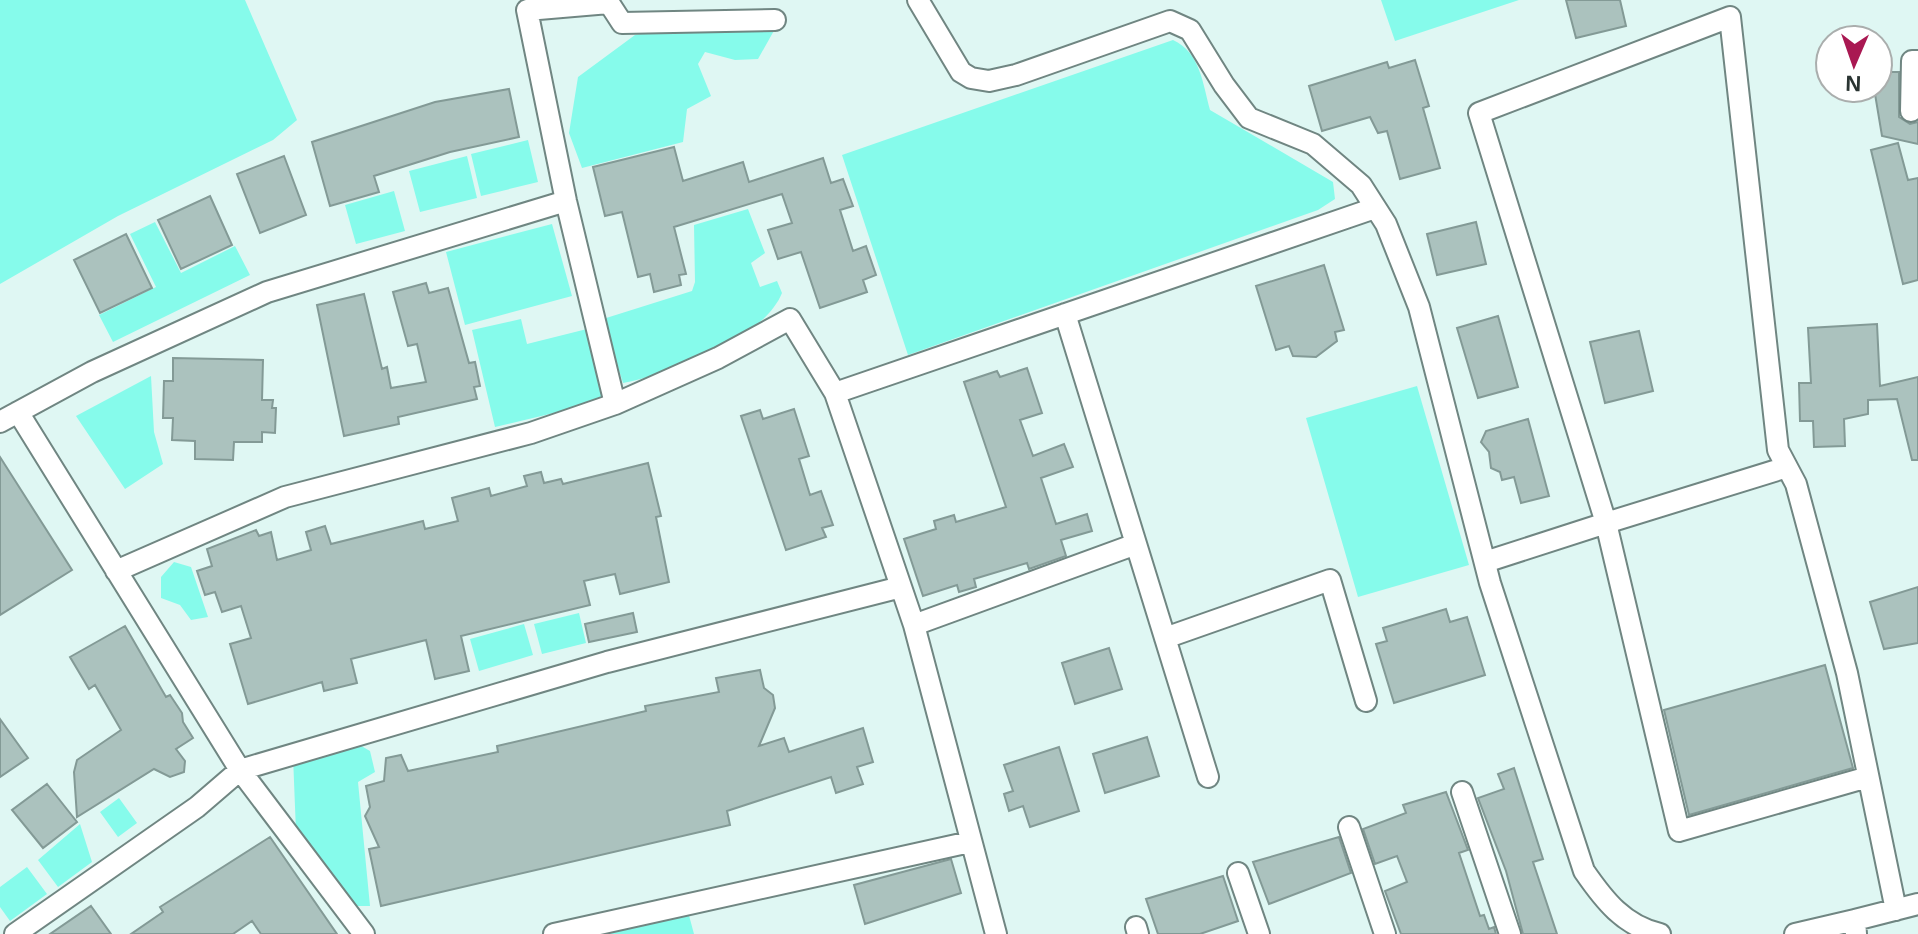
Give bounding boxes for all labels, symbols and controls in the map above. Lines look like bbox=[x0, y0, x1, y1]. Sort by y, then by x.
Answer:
north arrow bbox=[1814, 24, 1894, 104]
text: N bbox=[1845, 71, 1862, 96]

